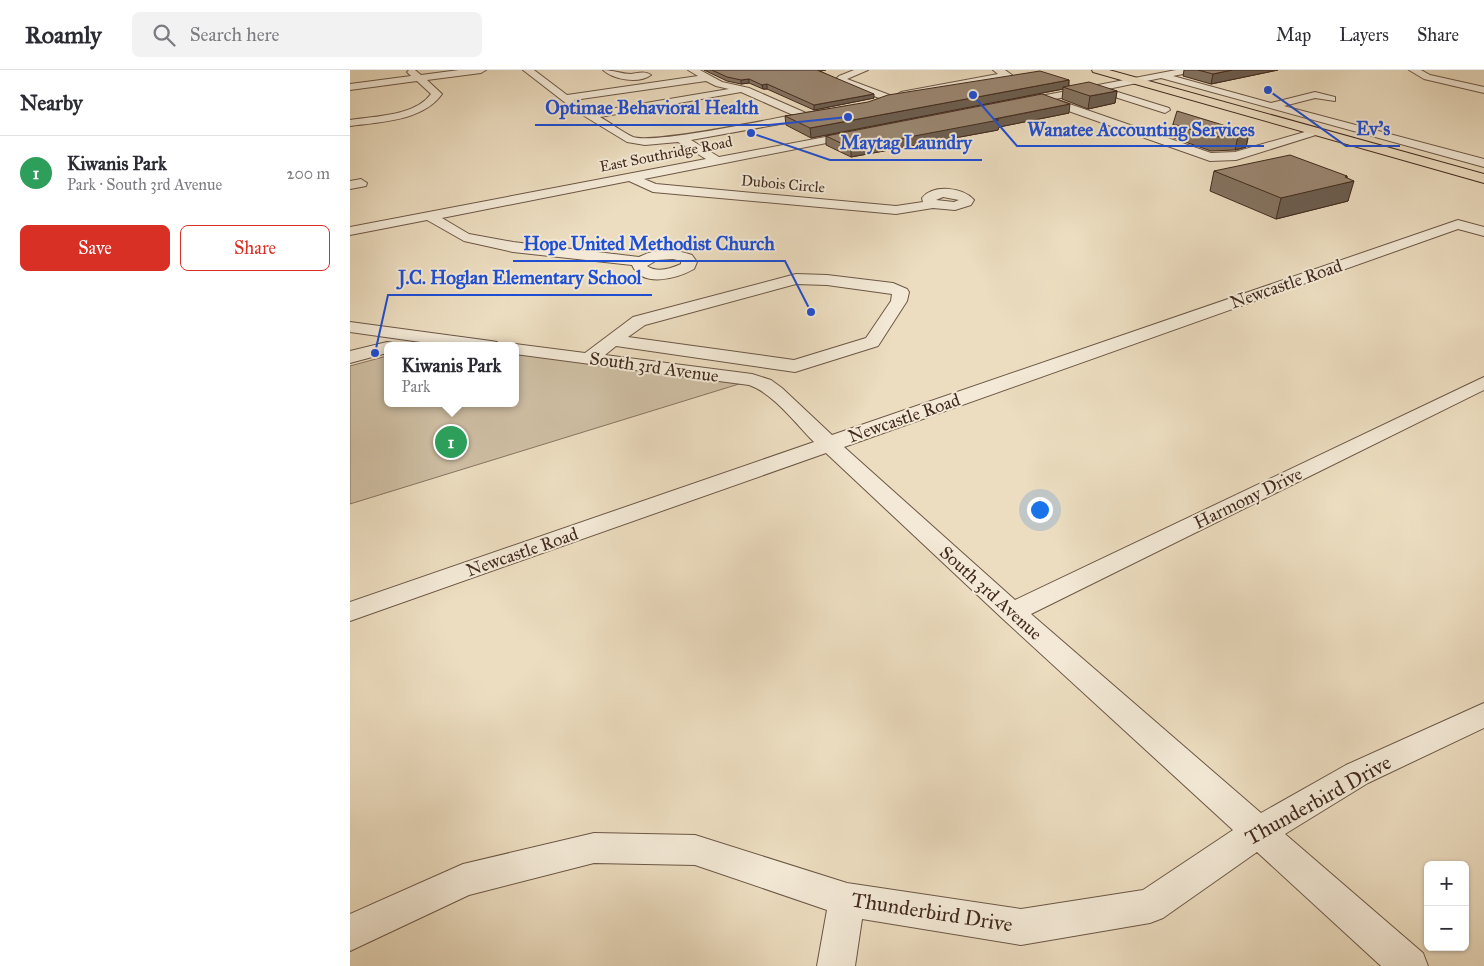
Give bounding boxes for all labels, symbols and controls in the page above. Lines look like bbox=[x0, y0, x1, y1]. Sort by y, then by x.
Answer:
search box bbox=[132, 12, 482, 57]
text: Roamly bbox=[25, 20, 102, 50]
icon: search bbox=[150, 21, 178, 49]
text: Search here bbox=[190, 23, 280, 46]
text: Map bbox=[1276, 24, 1311, 46]
text: Layers bbox=[1339, 24, 1389, 46]
text: Share bbox=[1417, 24, 1459, 46]
text: Nearby bbox=[20, 90, 83, 116]
callout: Optimae Behavioral Health bbox=[535, 91, 769, 125]
text: Optimae Behavioral Health bbox=[545, 96, 759, 120]
callout: Wanatee Accounting Services bbox=[1017, 112, 1264, 146]
callout: Ev's bbox=[1346, 112, 1400, 146]
text: Ev's bbox=[1356, 117, 1390, 140]
text: Wanatee Accounting Services bbox=[1027, 118, 1255, 142]
callout: Maytag Laundry bbox=[830, 126, 982, 160]
text: Maytag Laundry bbox=[840, 131, 973, 155]
street label: East Southridge Road bbox=[598, 132, 734, 176]
text: Kiwanis Park bbox=[67, 152, 167, 175]
text: 1 bbox=[33, 164, 39, 183]
text: 200 m bbox=[287, 164, 330, 183]
street label: Dubois Circle bbox=[740, 171, 826, 197]
text: Park · South 3rd Avenue bbox=[67, 175, 222, 194]
button: Save bbox=[20, 225, 170, 271]
button: Share bbox=[180, 225, 330, 271]
callout: Hope United Methodist Church bbox=[513, 227, 785, 261]
text: Hope United Methodist Church bbox=[523, 232, 775, 256]
street label: Newcastle Road bbox=[1227, 255, 1345, 313]
callout: J.C. Hoglan Elementary School bbox=[388, 261, 652, 295]
text: J.C. Hoglan Elementary School bbox=[395, 266, 643, 290]
popup bbox=[384, 342, 519, 407]
street label: South 3rd Avenue bbox=[588, 347, 720, 387]
text: Kiwanis Park bbox=[402, 354, 501, 377]
text: Park bbox=[402, 377, 431, 396]
street label: Newcastle Road bbox=[845, 389, 963, 447]
pin: 1 bbox=[435, 423, 467, 461]
street label: Harmony Drive bbox=[1190, 462, 1306, 534]
your location bbox=[1027, 497, 1053, 523]
street label: Newcastle Road bbox=[463, 523, 581, 581]
street label: South 3rd Avenue bbox=[935, 541, 1047, 645]
street label: Thunderbird Drive bbox=[1240, 749, 1396, 851]
map controls bbox=[1424, 861, 1469, 951]
button: + bbox=[1424, 861, 1469, 906]
street label: Thunderbird Drive bbox=[849, 886, 1015, 938]
button: − bbox=[1424, 906, 1469, 951]

